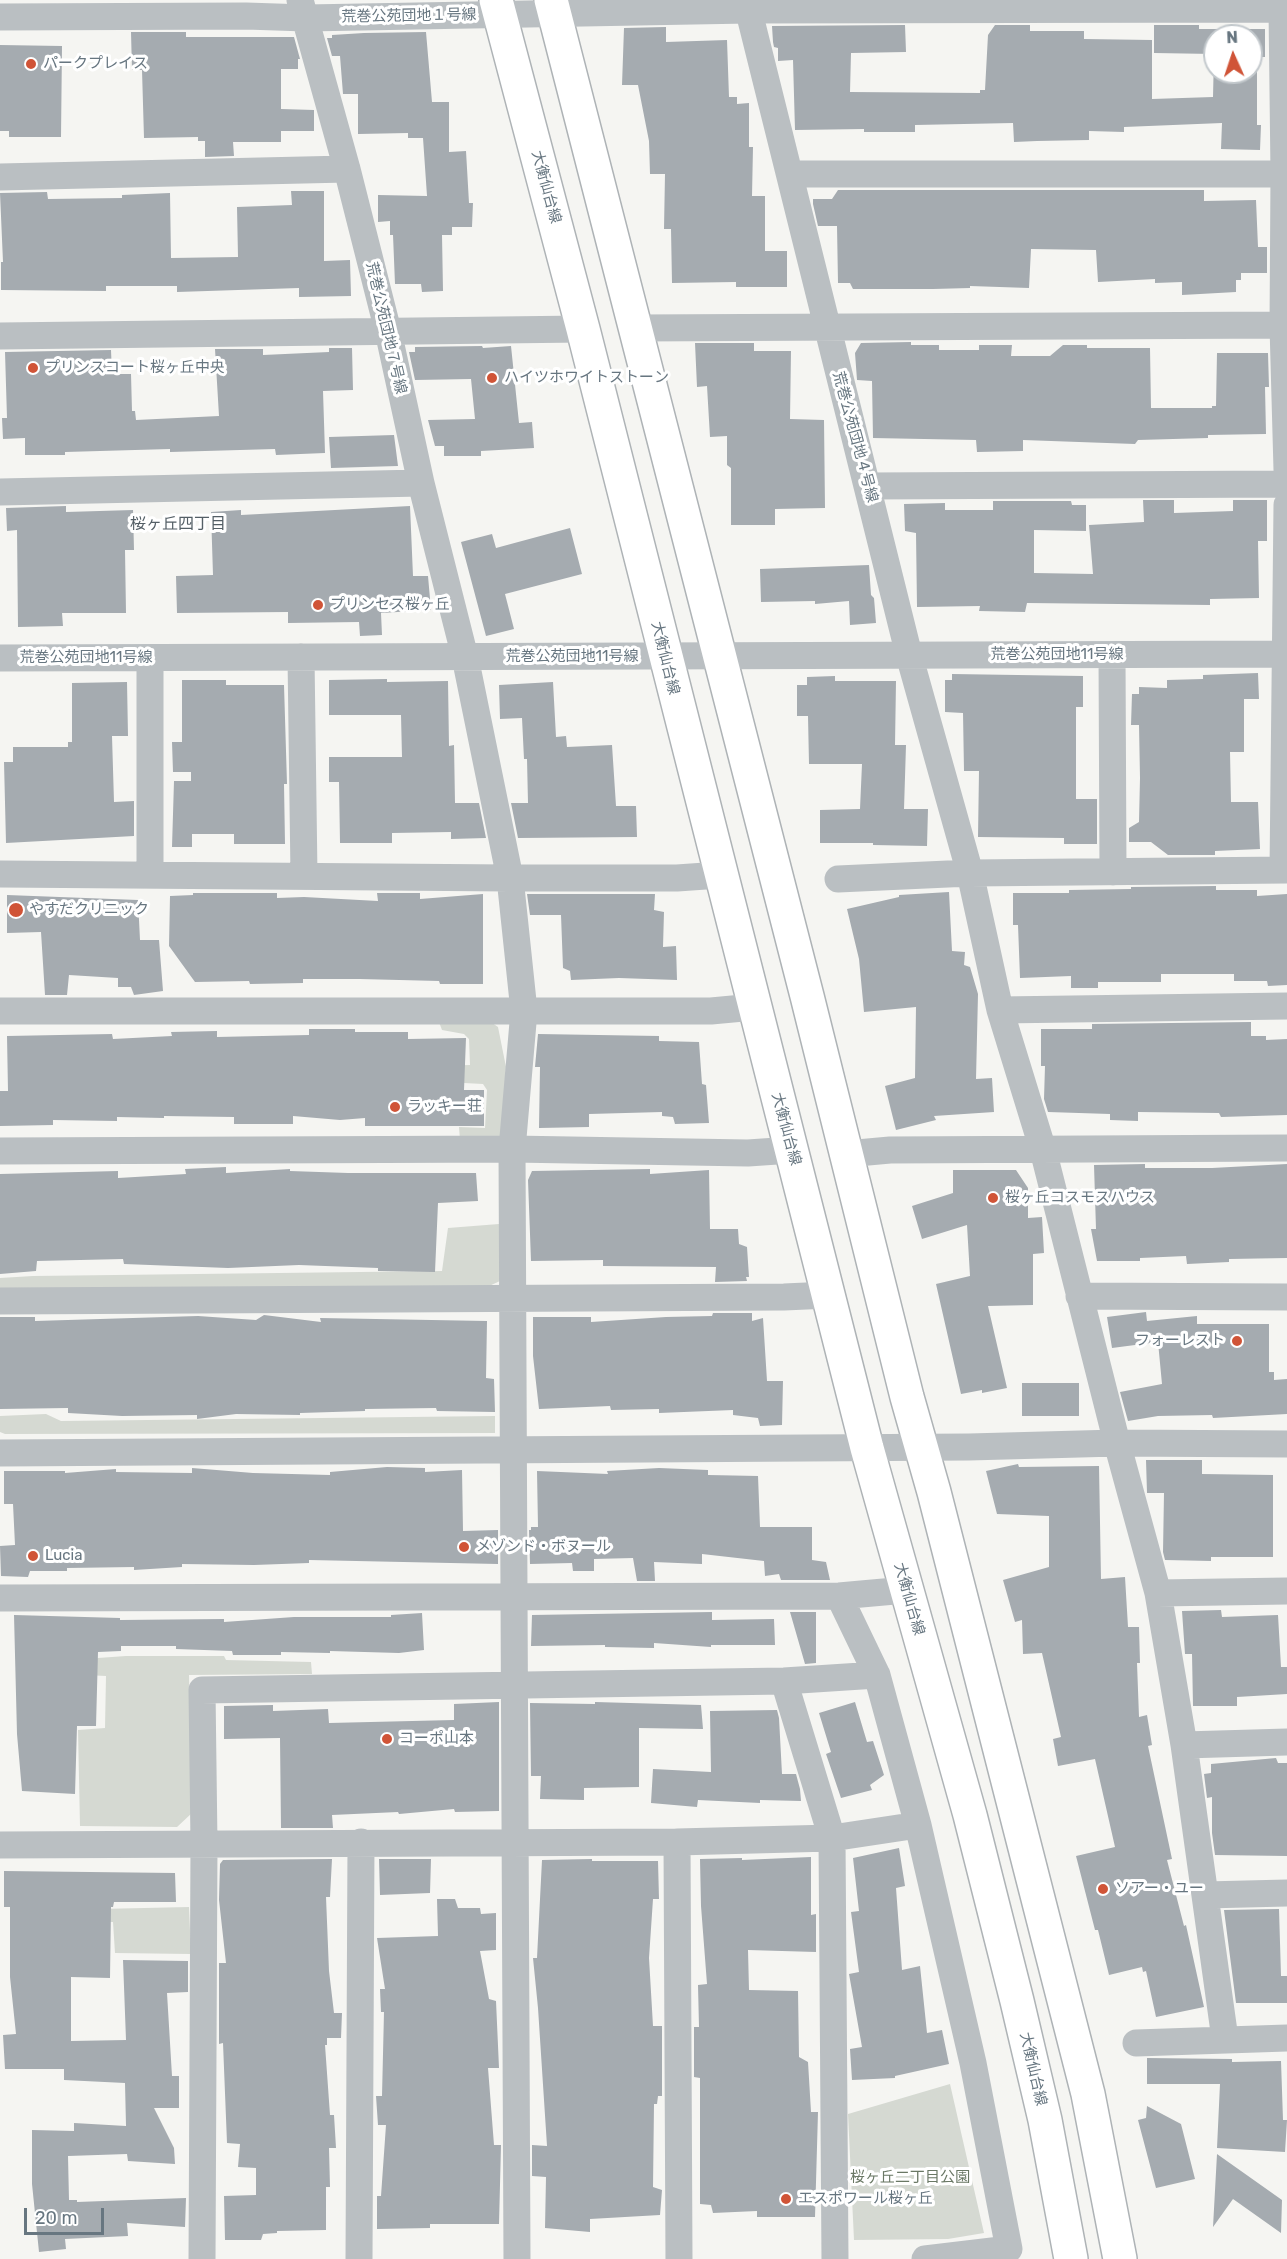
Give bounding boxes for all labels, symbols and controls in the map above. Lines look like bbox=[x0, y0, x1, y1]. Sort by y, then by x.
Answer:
street label: 荒巻公苑団地１号線 bbox=[341, 6, 477, 26]
north arrow bbox=[1203, 24, 1263, 84]
text: N bbox=[1226, 28, 1238, 47]
place label: パークプレイス bbox=[43, 55, 148, 73]
marker: パークプレイス bbox=[24, 57, 38, 71]
street label: 大衡仙台線 bbox=[528, 148, 564, 226]
street label: 荒巻公苑団地７号線 bbox=[362, 260, 410, 396]
place label: プリンスコート桜ヶ丘中央 bbox=[45, 359, 225, 377]
marker: プリンスコート桜ヶ丘中央 bbox=[26, 361, 40, 375]
place label: ハイツホワイトストーン bbox=[504, 369, 669, 387]
street label: 荒巻公苑団地４号線 bbox=[829, 369, 881, 505]
marker: ハイツホワイトストーン bbox=[485, 371, 499, 385]
district label: 桜ヶ丘四丁目 bbox=[130, 514, 226, 534]
place label: プリンセス桜ヶ丘 bbox=[330, 596, 450, 614]
marker: プリンセス桜ヶ丘 bbox=[311, 598, 325, 612]
street label: 大衡仙台線 bbox=[647, 619, 683, 697]
street label: 荒巻公苑団地11号線 bbox=[991, 646, 1123, 664]
street label: 荒巻公苑団地11号線 bbox=[506, 648, 638, 666]
street label: 荒巻公苑団地11号線 bbox=[20, 649, 152, 667]
marker: やすだクリニック bbox=[7, 901, 25, 919]
place label: やすだクリニック bbox=[29, 901, 149, 919]
street label: 大衡仙台線 bbox=[768, 1090, 804, 1168]
place label: ラッキー荘 bbox=[407, 1098, 482, 1116]
marker: ラッキー荘 bbox=[388, 1100, 402, 1114]
place label: 桜ヶ丘コスモスハウス bbox=[1005, 1189, 1155, 1207]
marker: 桜ヶ丘コスモスハウス bbox=[986, 1191, 1000, 1205]
place label: フォーレスト bbox=[1135, 1332, 1225, 1350]
marker: フォーレスト bbox=[1230, 1334, 1244, 1348]
place label: メゾンド・ボヌール bbox=[476, 1538, 611, 1556]
marker: メゾンド・ボヌール bbox=[457, 1540, 471, 1554]
place label: Lucia bbox=[45, 1547, 82, 1565]
marker: Lucia bbox=[26, 1549, 40, 1563]
street label: 大衡仙台線 bbox=[890, 1560, 928, 1638]
place label: コーポ山本 bbox=[399, 1730, 474, 1748]
marker: コーポ山本 bbox=[380, 1732, 394, 1746]
place label: ソアー・ユー bbox=[1115, 1880, 1204, 1898]
marker: ソアー・ユー bbox=[1096, 1882, 1110, 1896]
street label: 大衡仙台線 bbox=[1016, 2030, 1050, 2108]
park label: 桜ヶ丘二丁目公園 bbox=[850, 2169, 970, 2187]
place label: エスポワール桜ヶ丘 bbox=[798, 2190, 933, 2208]
marker: エスポワール桜ヶ丘 bbox=[779, 2192, 793, 2206]
scale bar bbox=[27, 2196, 106, 2234]
text: 20 m bbox=[35, 2207, 77, 2229]

